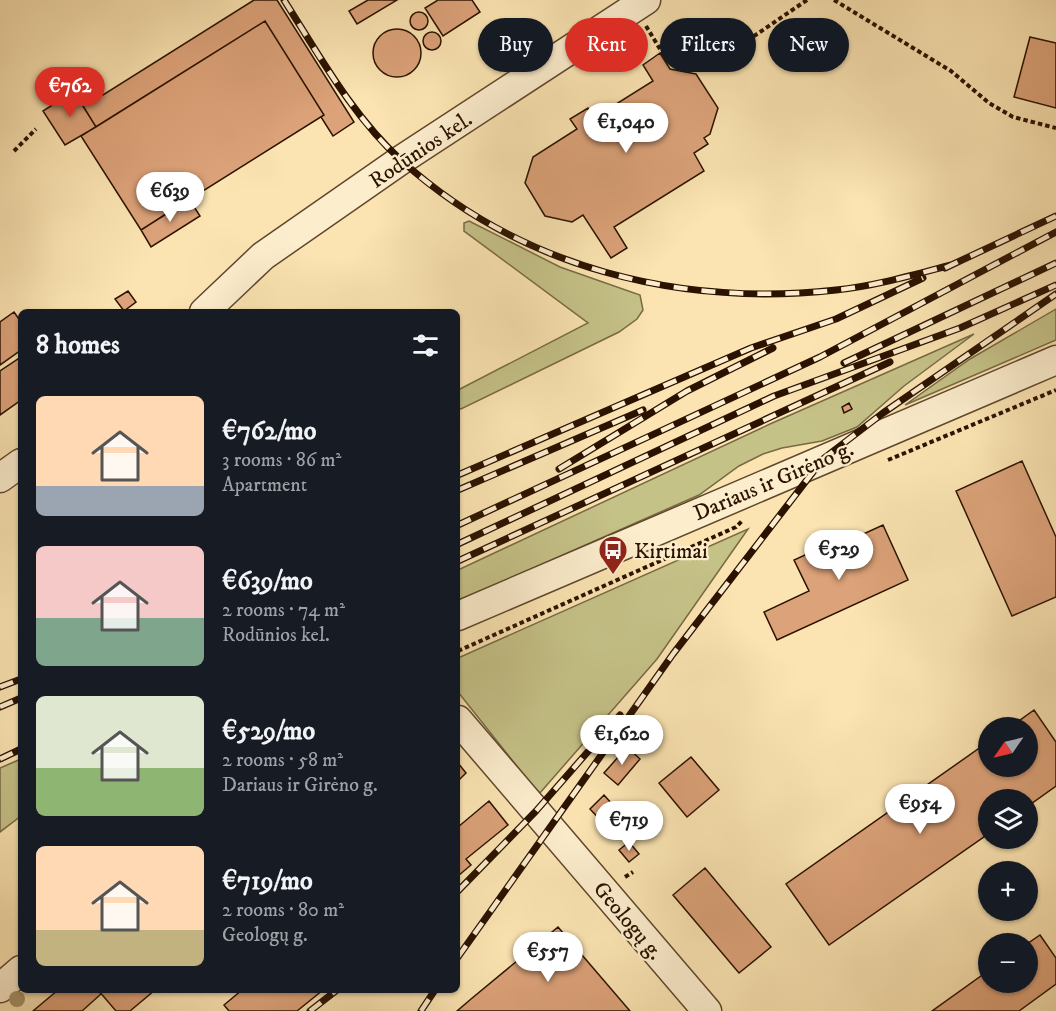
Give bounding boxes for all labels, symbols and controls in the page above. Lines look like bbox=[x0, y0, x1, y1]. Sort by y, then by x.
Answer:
chip: Buy bbox=[478, 18, 553, 72]
chip: Rent bbox=[565, 18, 648, 72]
chip: Filters bbox=[660, 18, 756, 72]
chip: New bbox=[768, 18, 849, 72]
pin: €762 bbox=[34, 67, 106, 118]
text: €762 bbox=[49, 74, 91, 99]
pin: €1,040 bbox=[577, 103, 675, 154]
street label: Rodūnios kel. bbox=[364, 106, 477, 195]
text: €1,040 bbox=[597, 110, 655, 135]
pin: €639 bbox=[134, 172, 206, 223]
text: €639 bbox=[150, 179, 190, 204]
text: 8 homes bbox=[36, 329, 120, 362]
icon: filters bbox=[409, 329, 442, 362]
text: €762/mo bbox=[222, 415, 316, 448]
icon: home bbox=[84, 420, 156, 492]
street label: Dariaus ir Girėno g. bbox=[689, 435, 858, 527]
text: 3 rooms · 86 m² bbox=[222, 448, 341, 473]
text: Apartment bbox=[222, 473, 307, 498]
pin: €529 bbox=[803, 530, 875, 581]
bus stop icon: Kirtimai bbox=[597, 534, 629, 576]
text: €529 bbox=[818, 537, 860, 562]
place label: Kirtimai bbox=[634, 538, 708, 565]
text: €639/mo bbox=[222, 565, 313, 598]
icon: home bbox=[84, 570, 156, 642]
text: 2 rooms · 74 m² bbox=[222, 598, 345, 623]
text: Rodūnios kel. bbox=[222, 623, 330, 648]
text: €529/mo bbox=[222, 715, 315, 748]
pin: €1,620 bbox=[573, 715, 671, 766]
north arrow bbox=[978, 717, 1038, 777]
map controls bbox=[978, 717, 1038, 993]
icon: home bbox=[84, 720, 156, 792]
text: €1,620 bbox=[594, 722, 650, 747]
text: 2 rooms · 58 m² bbox=[222, 748, 343, 773]
text: Dariaus ir Girėno g. bbox=[222, 773, 378, 798]
pin: €954 bbox=[884, 784, 956, 835]
button: layers bbox=[978, 789, 1038, 849]
text: €954 bbox=[899, 791, 941, 816]
pin: €719 bbox=[593, 801, 665, 852]
text: €719 bbox=[609, 808, 649, 833]
button: + bbox=[978, 861, 1038, 921]
text: €719/mo bbox=[222, 865, 313, 898]
icon: home bbox=[84, 870, 156, 942]
street label: Geologų g. bbox=[587, 876, 669, 966]
text: 2 rooms · 80 m² bbox=[222, 898, 344, 923]
text: Geologų g. bbox=[222, 923, 308, 948]
pin: €557 bbox=[512, 932, 584, 983]
button: − bbox=[978, 933, 1038, 993]
text: €557 bbox=[527, 939, 569, 964]

